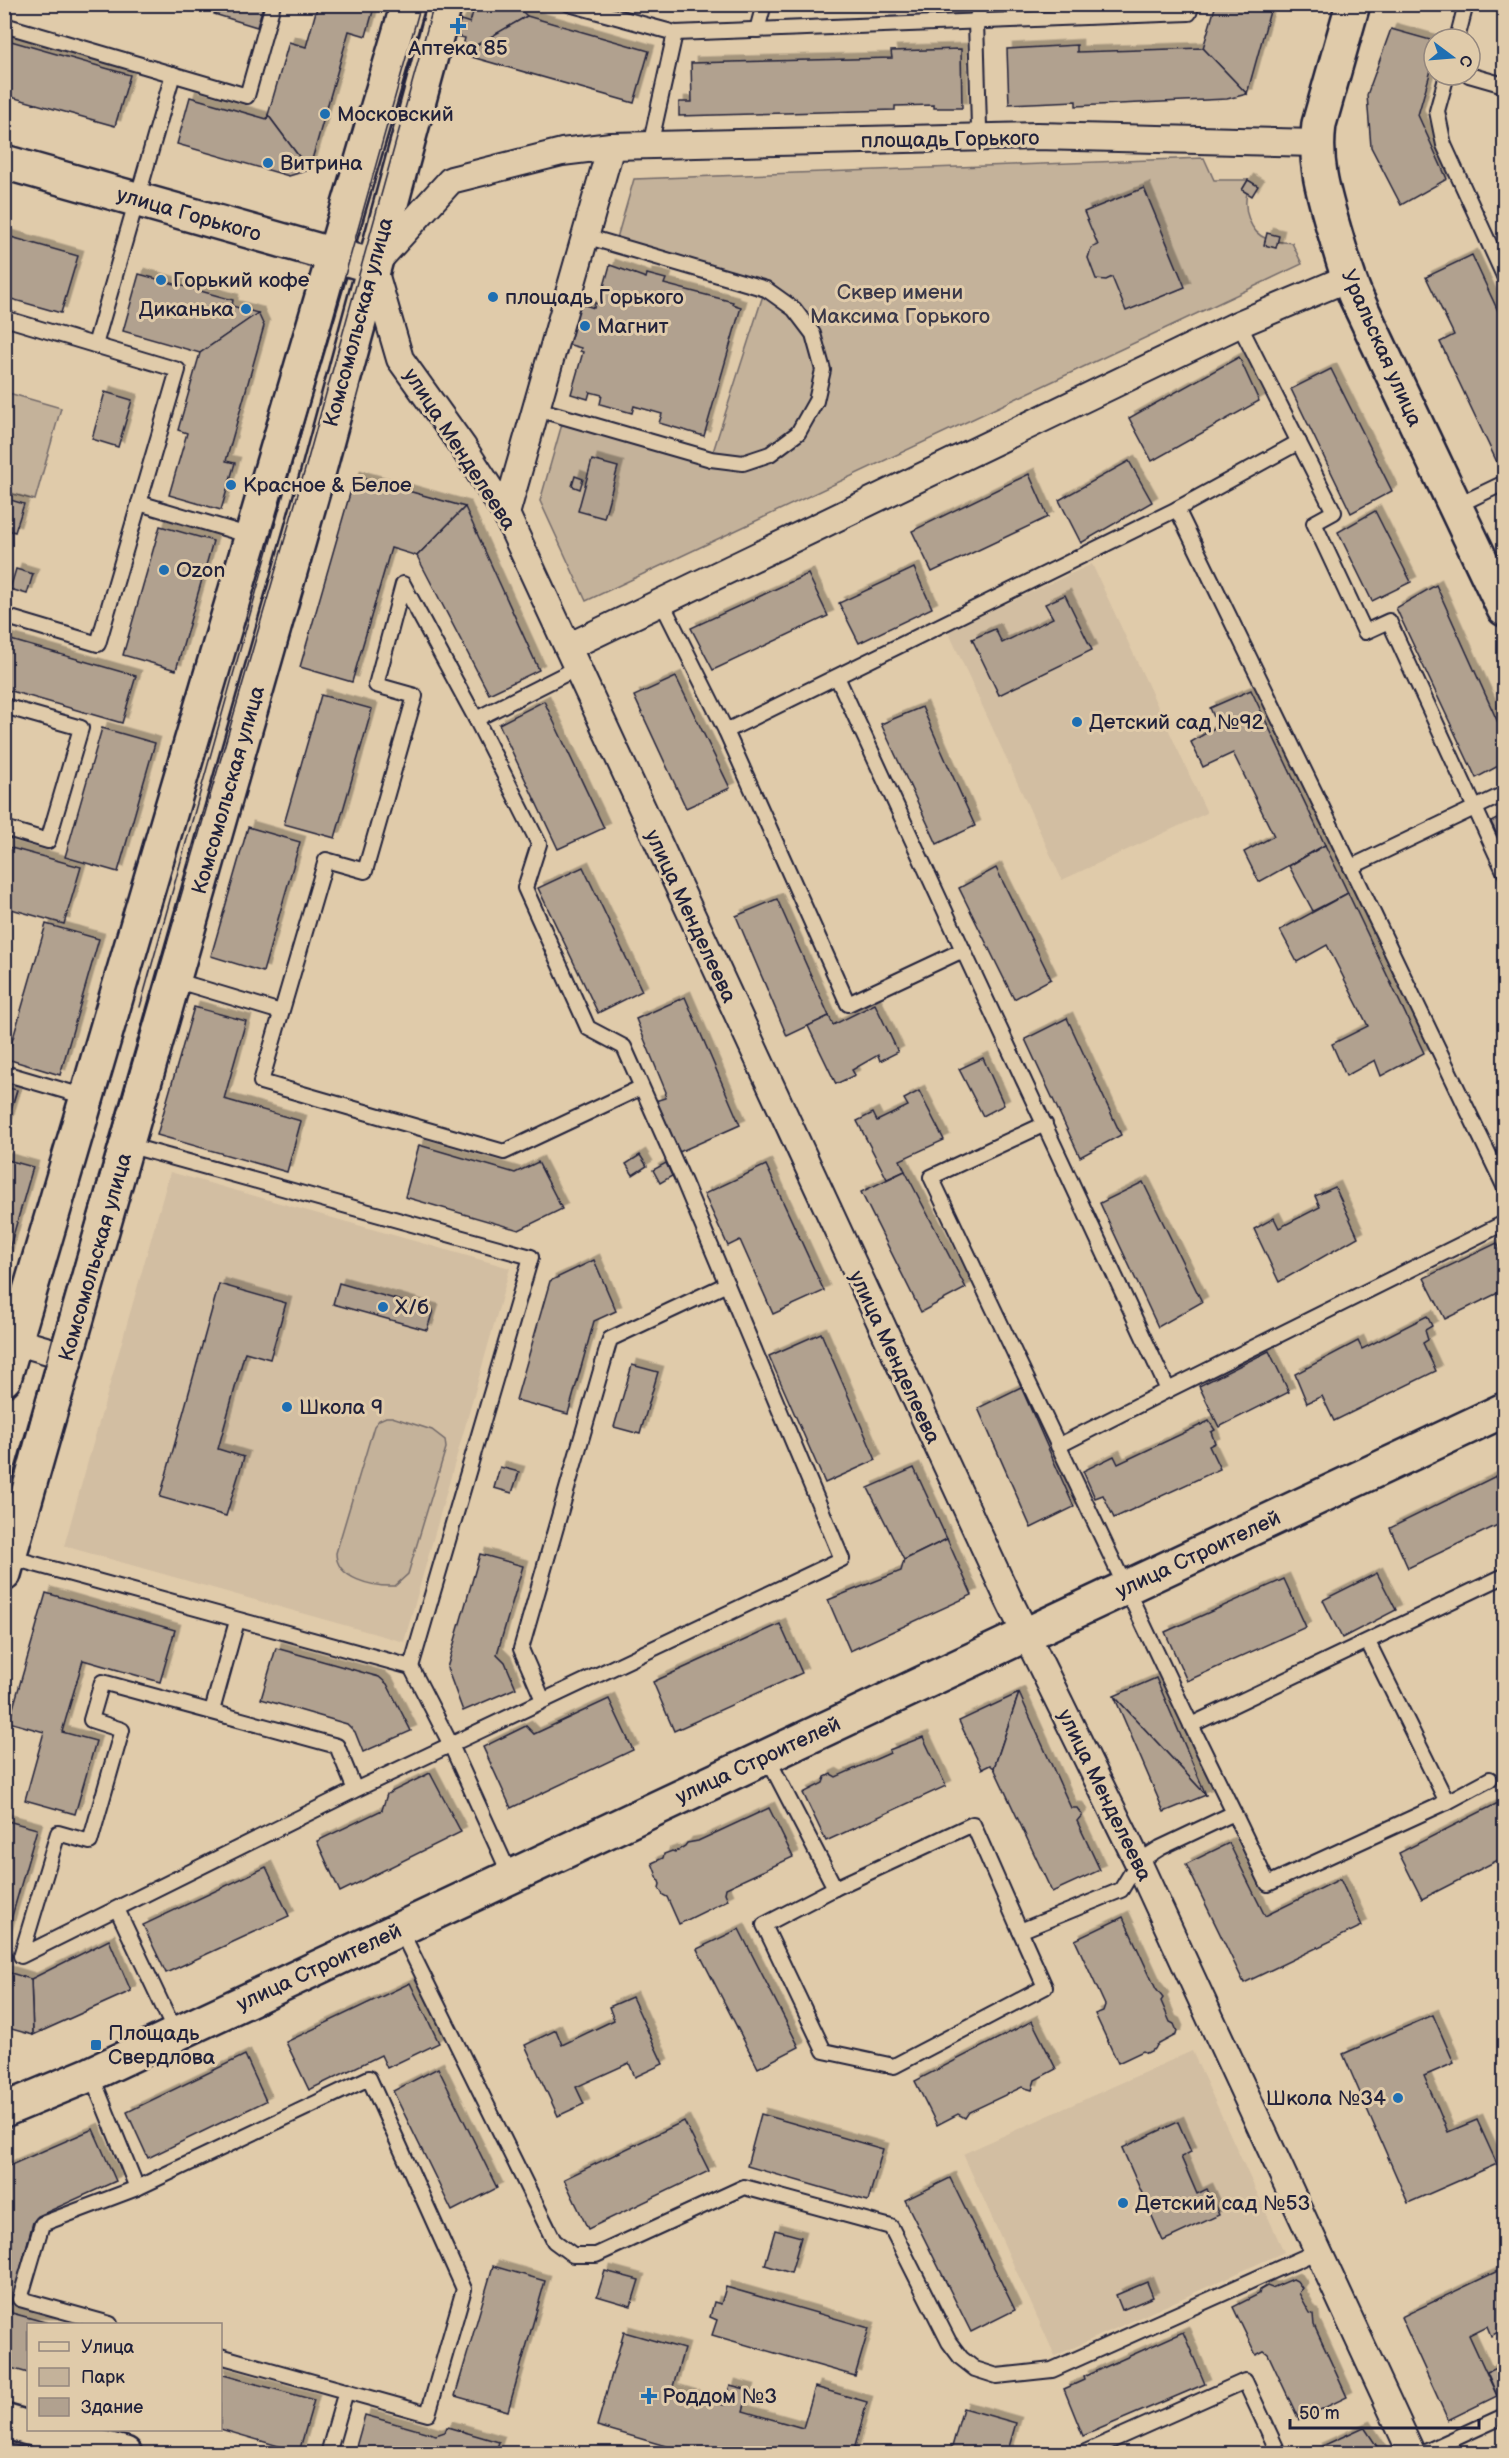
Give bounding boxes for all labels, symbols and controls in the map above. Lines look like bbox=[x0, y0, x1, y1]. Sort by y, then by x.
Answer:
marker: Аптека 85 bbox=[451, 19, 465, 33]
north arrow bbox=[1422, 27, 1482, 87]
place label: Аптека 85 bbox=[407, 36, 508, 61]
text: С bbox=[1454, 53, 1476, 69]
place label: Московский bbox=[337, 102, 454, 127]
marker: Московский bbox=[318, 107, 332, 121]
street label: площадь Горького bbox=[860, 125, 1040, 154]
place label: Витрина bbox=[280, 151, 363, 176]
marker: Витрина bbox=[261, 156, 275, 170]
street label: улица Горького bbox=[114, 182, 264, 247]
street label: Комсомольская улица bbox=[319, 214, 399, 429]
street label: Уральская улица bbox=[1336, 266, 1428, 431]
place label: Горький кофе bbox=[173, 268, 310, 293]
marker: Горький кофе bbox=[154, 273, 168, 287]
park label: Сквер имени Максима Горького bbox=[810, 280, 990, 329]
place label: площадь Горького bbox=[505, 285, 684, 310]
marker: площадь Горького bbox=[486, 290, 500, 304]
place label: Диканька bbox=[139, 297, 235, 322]
marker: Диканька bbox=[239, 302, 253, 316]
place label: Магнит bbox=[597, 314, 669, 339]
marker: Магнит bbox=[578, 319, 592, 333]
street label: улица Менделеева bbox=[398, 364, 522, 535]
place label: Красное & Белое bbox=[243, 473, 412, 498]
marker: Красное & Белое bbox=[224, 478, 238, 492]
place label: Ozon bbox=[176, 558, 225, 583]
marker: Ozon bbox=[157, 563, 171, 577]
street label: Комсомольская улица bbox=[187, 683, 270, 897]
place label: Детский сад №92 bbox=[1089, 710, 1265, 735]
marker: Детский сад №92 bbox=[1070, 715, 1084, 729]
street label: улица Менделеева bbox=[639, 826, 742, 1007]
street label: Комсомольская улица bbox=[54, 1150, 137, 1364]
street label: улица Менделеева bbox=[843, 1267, 946, 1448]
place label: Х/б bbox=[395, 1295, 429, 1320]
marker: Х/б bbox=[376, 1300, 390, 1314]
place label: Школа 9 bbox=[299, 1395, 383, 1420]
marker: Школа 9 bbox=[280, 1400, 294, 1414]
street label: улица Строителей bbox=[1112, 1505, 1285, 1604]
street label: улица Менделеева bbox=[1052, 1705, 1157, 1886]
street label: улица Строителей bbox=[672, 1711, 845, 1810]
street label: улица Строителей bbox=[233, 1918, 406, 2017]
place label: Площадь Свердлова bbox=[108, 2021, 216, 2070]
marker: Площадь Свердлова bbox=[89, 2038, 103, 2052]
place label: Школа №34 bbox=[1266, 2086, 1386, 2111]
marker: Школа №34 bbox=[1391, 2091, 1405, 2105]
place label: Детский сад №53 bbox=[1135, 2191, 1310, 2216]
marker: Детский сад №53 bbox=[1116, 2196, 1130, 2210]
legend bbox=[27, 2323, 222, 2431]
text: Улица bbox=[81, 2337, 135, 2358]
text: Парк bbox=[81, 2367, 125, 2388]
place label: Роддом №3 bbox=[662, 2384, 777, 2409]
marker: Роддом №3 bbox=[640, 2387, 658, 2405]
scale bar bbox=[1290, 2392, 1479, 2430]
text: Здание bbox=[81, 2397, 143, 2418]
text: 50 m bbox=[1299, 2403, 1340, 2424]

